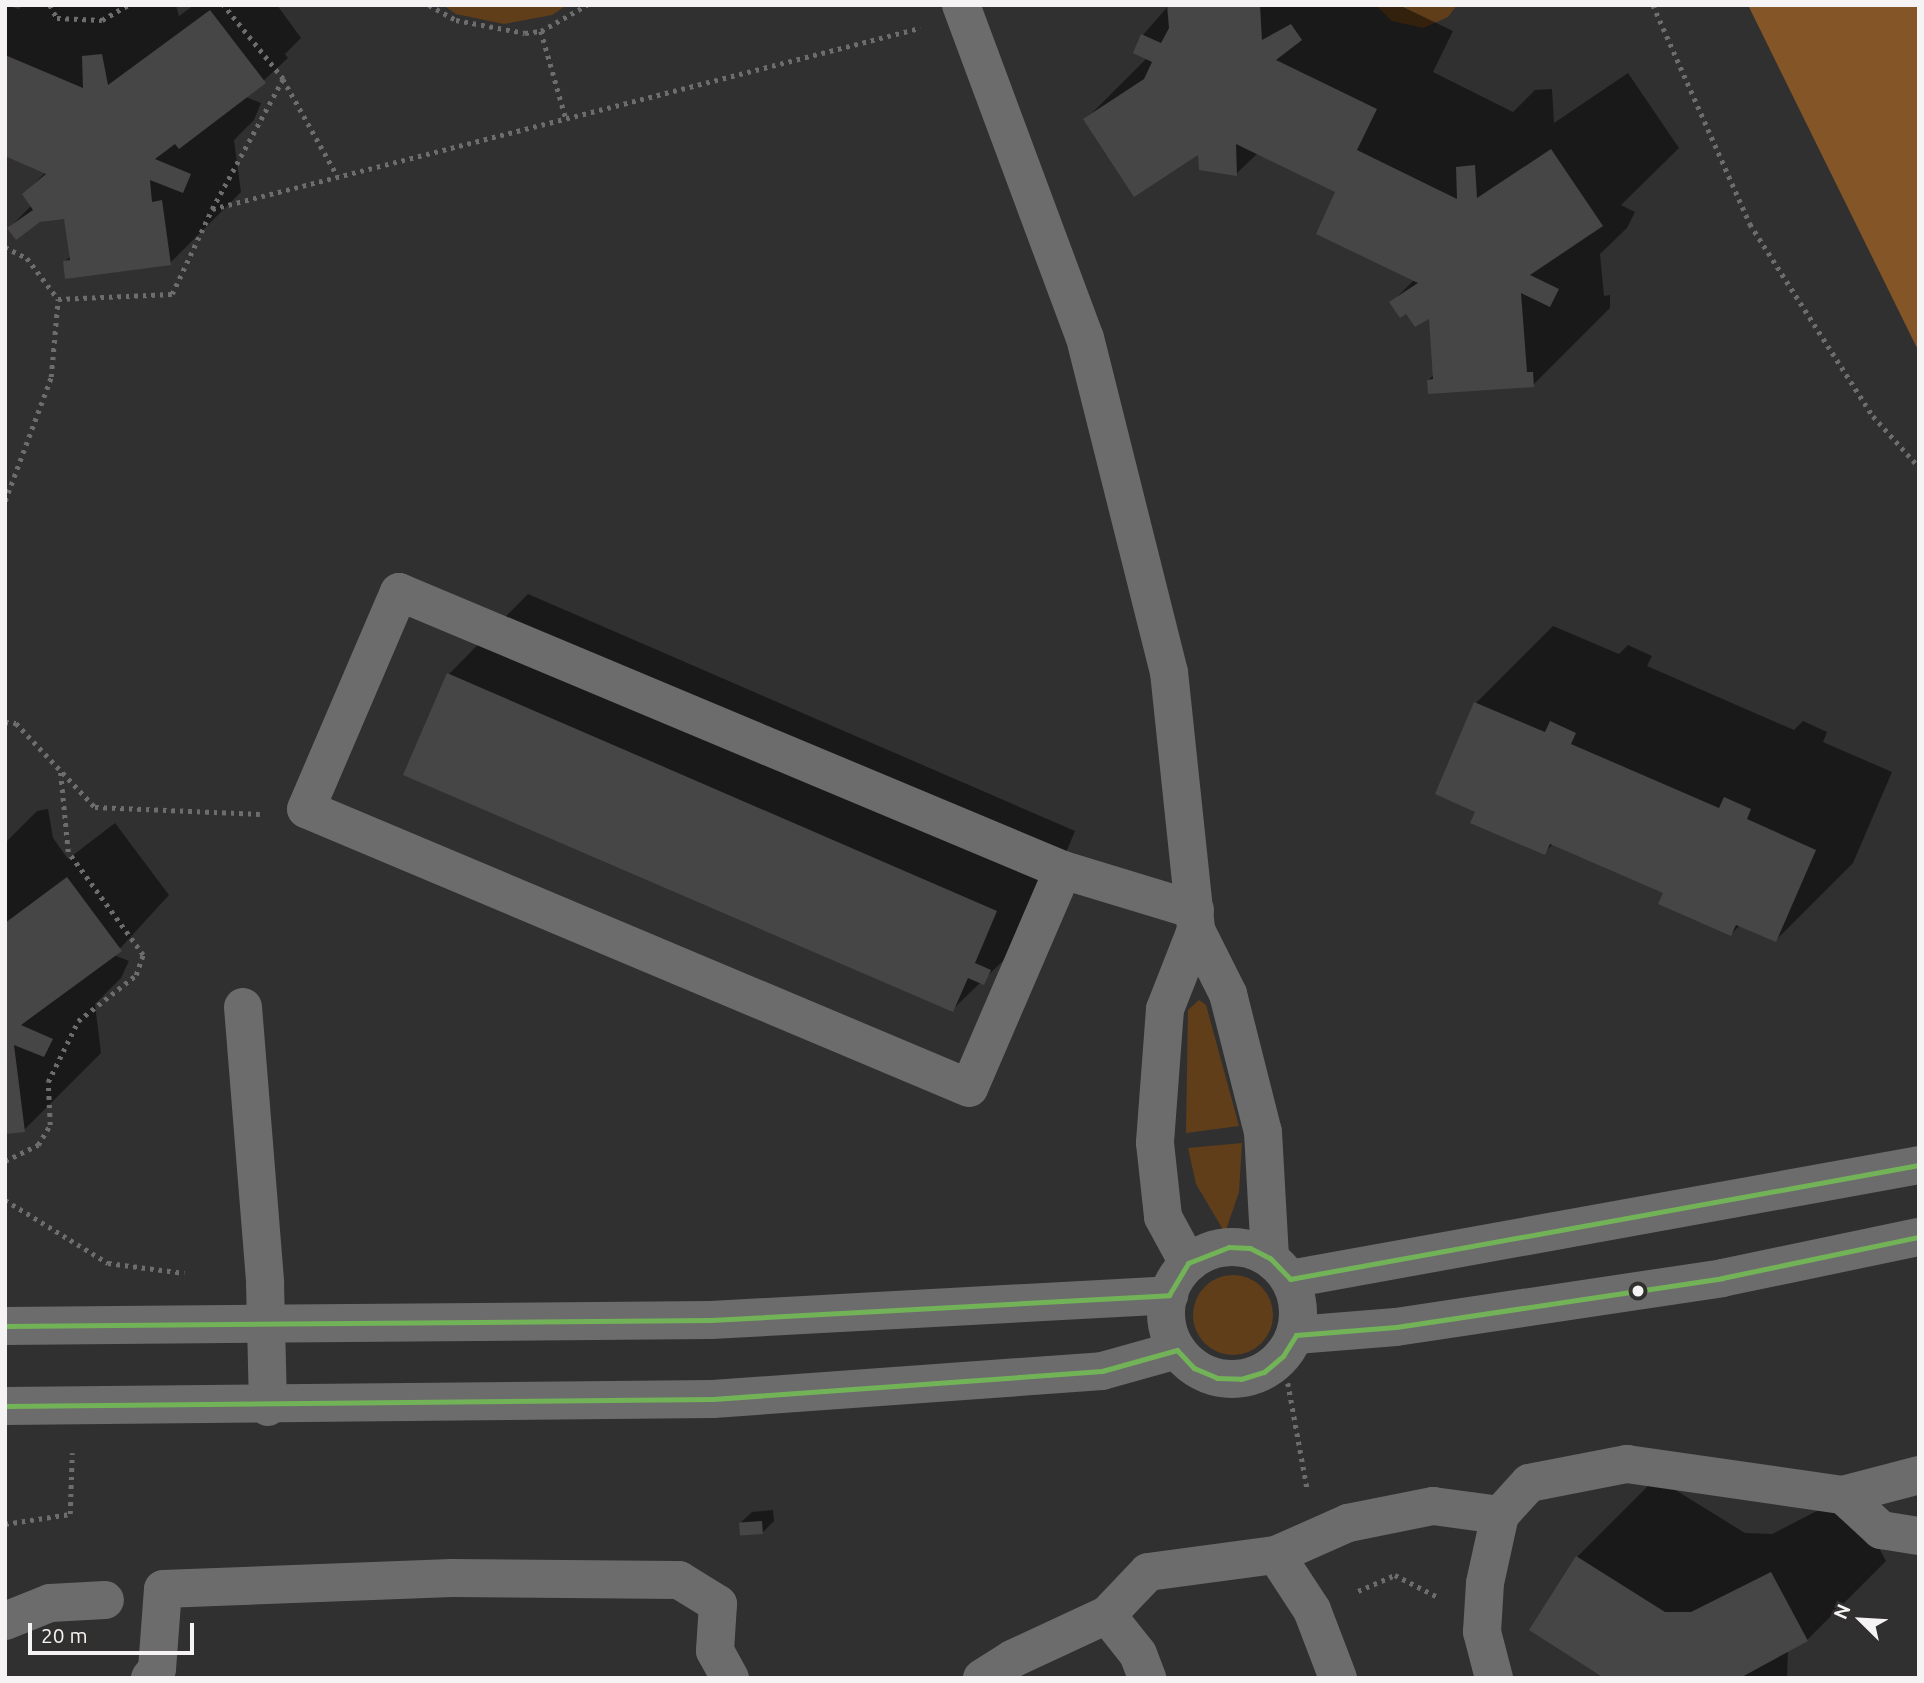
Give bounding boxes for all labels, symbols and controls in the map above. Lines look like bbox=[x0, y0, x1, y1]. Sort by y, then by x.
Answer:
unlabelled marker bbox=[1631, 1284, 1645, 1298]
north arrow bbox=[1826, 1585, 1896, 1655]
text: N bbox=[1829, 1601, 1855, 1622]
scale bar bbox=[32, 1610, 198, 1654]
text: 20 m bbox=[41, 1623, 88, 1647]

